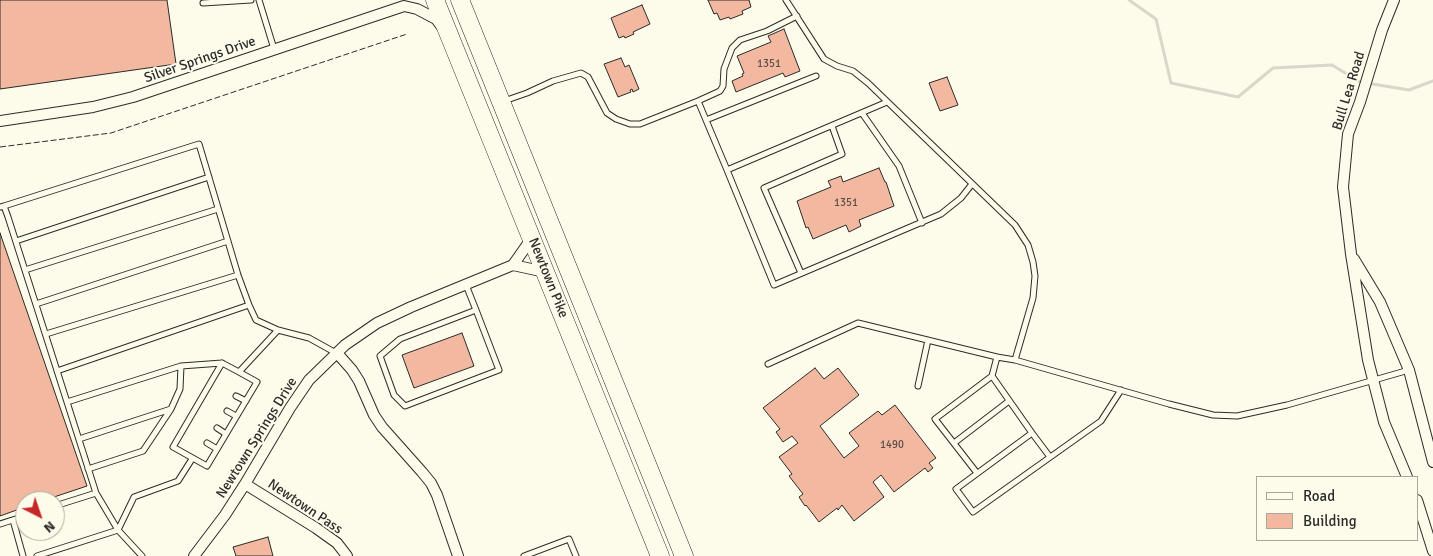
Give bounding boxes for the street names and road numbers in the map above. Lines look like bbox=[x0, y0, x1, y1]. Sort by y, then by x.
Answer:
street label: Silver Springs Drive bbox=[142, 33, 258, 87]
street label: Bull Lea Road bbox=[1329, 50, 1369, 132]
street label: Newtown Pike bbox=[524, 235, 572, 321]
street label: Newtown Springs Drive bbox=[213, 374, 301, 502]
street label: Newtown Pass bbox=[264, 476, 346, 538]

